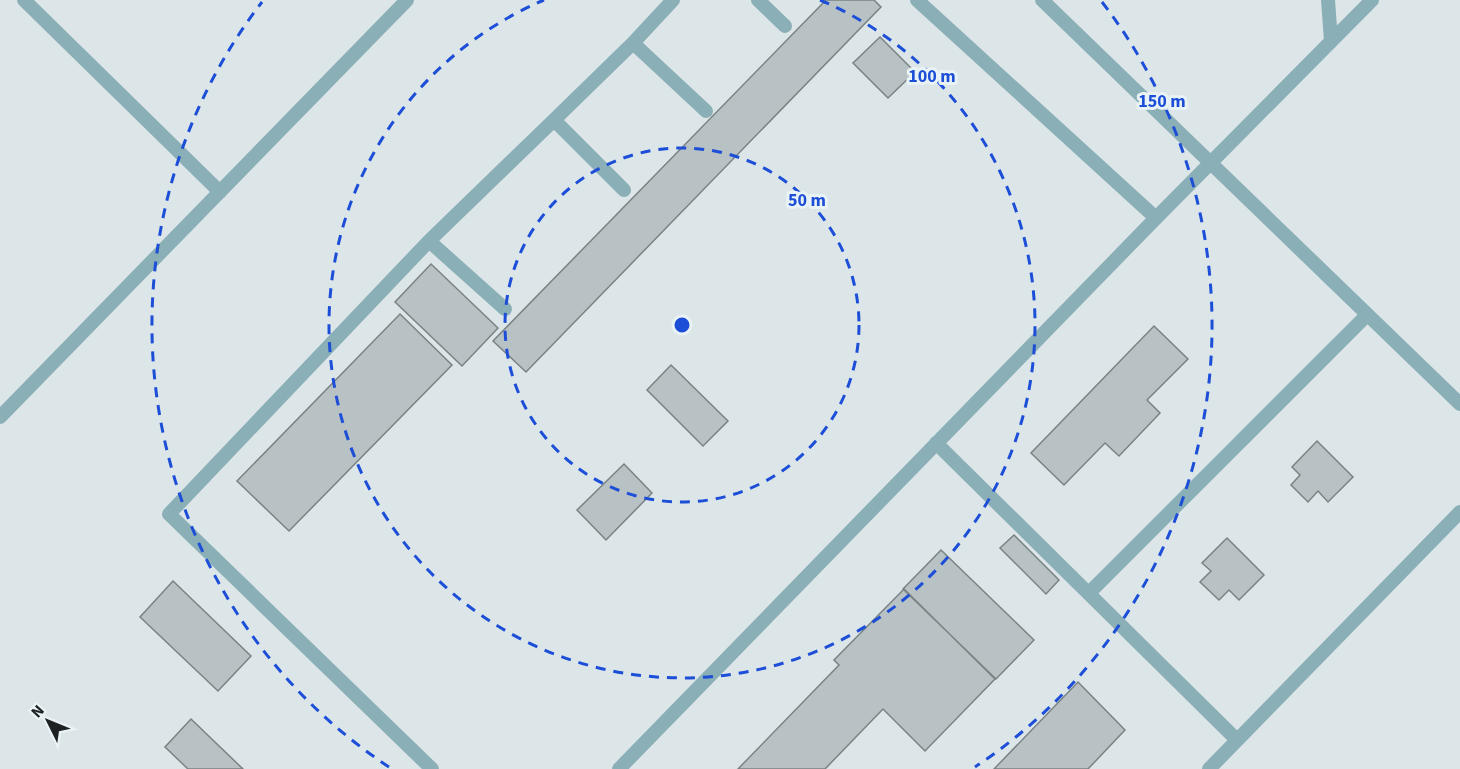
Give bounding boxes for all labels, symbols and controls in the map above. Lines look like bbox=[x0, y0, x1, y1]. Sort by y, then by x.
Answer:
text: 100 m bbox=[908, 64, 956, 89]
text: 150 m bbox=[1138, 89, 1186, 114]
text: 50 m bbox=[788, 188, 826, 213]
centre of rings bbox=[672, 315, 692, 335]
north arrow bbox=[18, 691, 78, 751]
text: N bbox=[26, 700, 49, 723]

